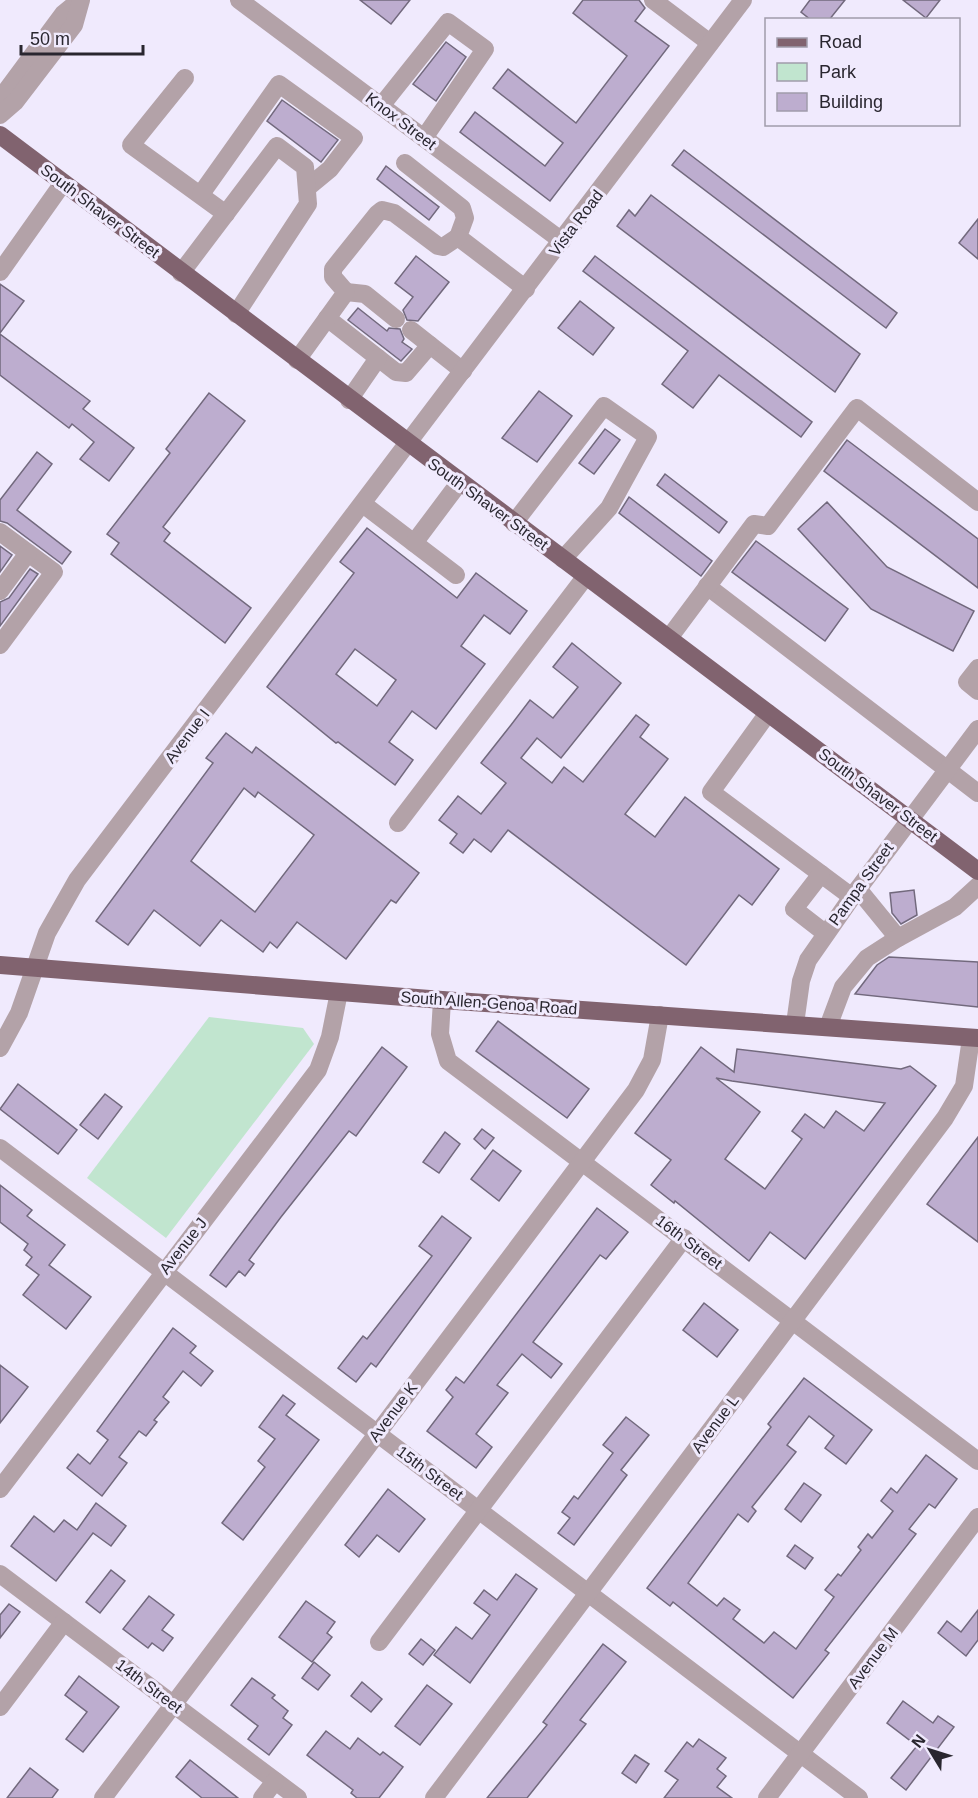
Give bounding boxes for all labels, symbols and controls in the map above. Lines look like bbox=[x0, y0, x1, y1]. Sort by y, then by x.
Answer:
scale bar bbox=[21, 18, 142, 56]
legend bbox=[765, 18, 960, 126]
text: 50 m bbox=[30, 29, 70, 49]
text: Road bbox=[819, 32, 862, 52]
text: Park bbox=[819, 62, 857, 82]
street label: Knox Street bbox=[362, 89, 440, 153]
text: Building bbox=[819, 92, 883, 112]
street label: South Shaver Street bbox=[37, 161, 163, 261]
street label: Vista Road bbox=[546, 187, 606, 259]
street label: South Shaver Street bbox=[425, 455, 552, 554]
street label: Avenue I bbox=[161, 706, 213, 766]
street label: South Shaver Street bbox=[815, 745, 941, 845]
street label: Pampa Street bbox=[825, 839, 897, 929]
street label: South Allen-Genoa Road bbox=[400, 988, 578, 1018]
street label: 16th Street bbox=[653, 1212, 726, 1273]
street label: Avenue J bbox=[156, 1215, 210, 1277]
street label: Avenue K bbox=[365, 1379, 421, 1445]
street label: Avenue L bbox=[688, 1392, 742, 1456]
street label: 15th Street bbox=[394, 1443, 467, 1504]
street label: Avenue M bbox=[845, 1624, 901, 1692]
street label: 14th Street bbox=[113, 1656, 186, 1717]
north arrow bbox=[900, 1720, 960, 1780]
text: N bbox=[908, 1731, 929, 1751]

